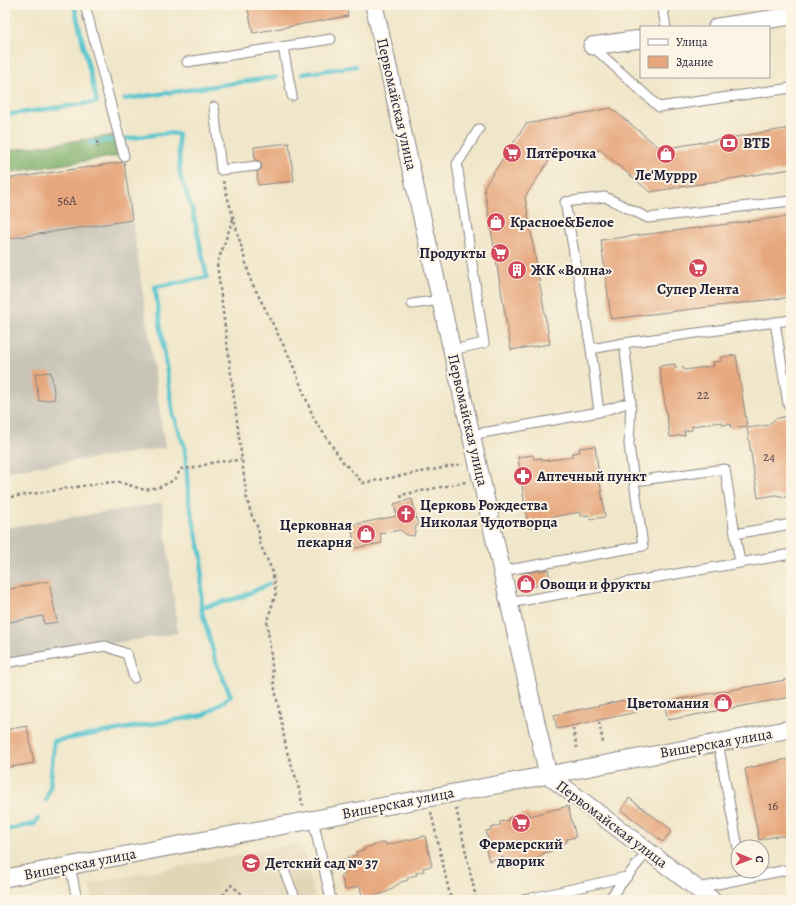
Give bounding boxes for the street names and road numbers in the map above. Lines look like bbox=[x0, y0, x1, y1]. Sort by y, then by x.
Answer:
street label: Первомайская улица bbox=[372, 36, 422, 172]
street label: Первомайская улица bbox=[443, 352, 493, 488]
street label: Вишерская улица bbox=[658, 723, 774, 763]
street label: Первомайская улица bbox=[552, 775, 672, 873]
street label: Вишерская улица bbox=[340, 782, 456, 824]
street label: Вишерская улица bbox=[22, 843, 138, 885]

